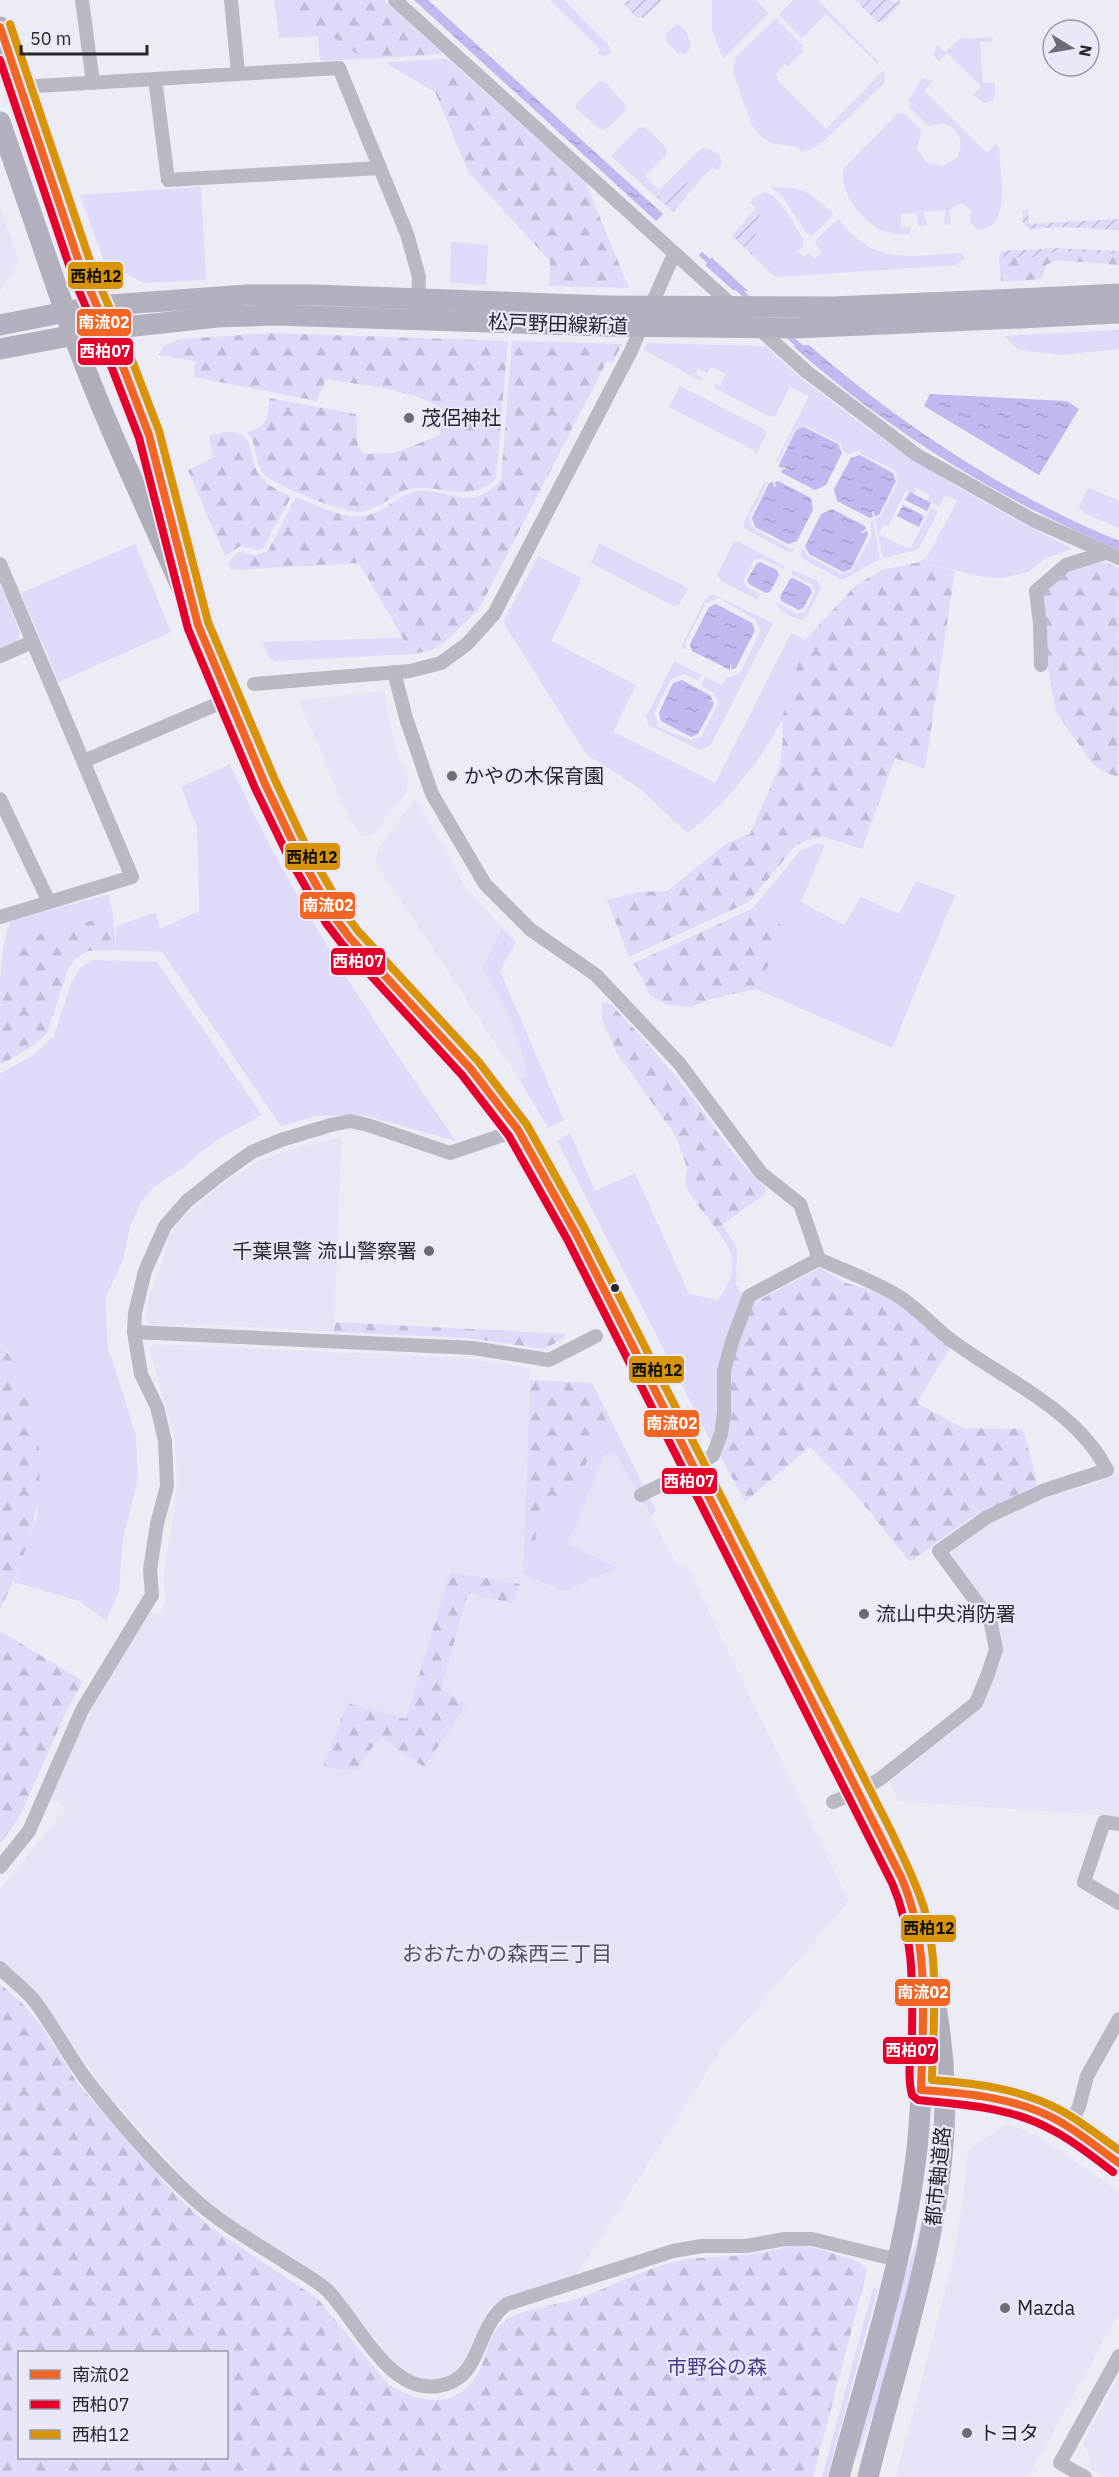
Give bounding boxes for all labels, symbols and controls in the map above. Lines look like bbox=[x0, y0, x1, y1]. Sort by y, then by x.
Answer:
scale bar bbox=[21, 18, 147, 56]
north arrow bbox=[1041, 18, 1101, 78]
text: 50 m bbox=[30, 27, 72, 50]
text: N bbox=[1075, 43, 1097, 58]
line badge: 西柏12 bbox=[67, 261, 124, 290]
text: 西柏12 bbox=[70, 266, 122, 286]
line badge: 南流02 bbox=[76, 308, 132, 337]
street label: 松戸野田線新道 bbox=[488, 308, 628, 339]
text: 南流02 bbox=[78, 312, 130, 332]
line badge: 西柏07 bbox=[77, 337, 134, 366]
text: 西柏07 bbox=[79, 341, 131, 361]
place label: 茂侶神社 bbox=[421, 404, 501, 431]
marker: 茂侶神社 bbox=[402, 411, 416, 425]
place label: かやの木保育園 bbox=[464, 762, 604, 789]
marker: かやの木保育園 bbox=[445, 769, 459, 783]
line badge: 西柏12 bbox=[284, 842, 341, 871]
text: 西柏12 bbox=[286, 847, 338, 867]
line badge: 南流02 bbox=[299, 891, 356, 920]
text: 南流02 bbox=[302, 895, 354, 915]
line badge: 西柏07 bbox=[330, 947, 386, 976]
text: 西柏07 bbox=[332, 951, 384, 971]
place label: 千葉県警 流山警察署 bbox=[232, 1237, 417, 1264]
marker: 千葉県警 流山警察署 bbox=[422, 1244, 436, 1258]
unlabelled marker bbox=[609, 1282, 621, 1294]
line badge: 西柏12 bbox=[628, 1355, 685, 1384]
text: 西柏12 bbox=[631, 1360, 683, 1380]
line badge: 南流02 bbox=[643, 1409, 700, 1438]
text: 南流02 bbox=[646, 1413, 698, 1433]
line badge: 西柏07 bbox=[661, 1467, 718, 1495]
text: 西柏07 bbox=[663, 1471, 715, 1491]
place label: 流山中央消防署 bbox=[876, 1600, 1016, 1627]
marker: 流山中央消防署 bbox=[857, 1607, 871, 1621]
line badge: 西柏12 bbox=[900, 1914, 957, 1943]
text: 西柏12 bbox=[903, 1918, 955, 1938]
district label: おおたかの森西三丁目 bbox=[402, 1939, 612, 1967]
line badge: 南流02 bbox=[894, 1978, 951, 2007]
text: 南流02 bbox=[897, 1982, 949, 2002]
line badge: 西柏07 bbox=[882, 2036, 939, 2065]
text: 西柏07 bbox=[885, 2040, 937, 2060]
street label: 都市軸道路 bbox=[919, 2125, 956, 2227]
place label: Mazda bbox=[1017, 2294, 1076, 2321]
marker: Mazda bbox=[998, 2301, 1012, 2315]
legend bbox=[18, 2351, 228, 2459]
park label: 市野谷の森 bbox=[667, 2353, 767, 2380]
text: 南流02 bbox=[72, 2363, 130, 2386]
text: 西柏07 bbox=[72, 2393, 130, 2416]
place label: トヨタ bbox=[979, 2419, 1039, 2446]
text: 西柏12 bbox=[72, 2423, 130, 2446]
marker: トヨタ bbox=[960, 2426, 974, 2440]

